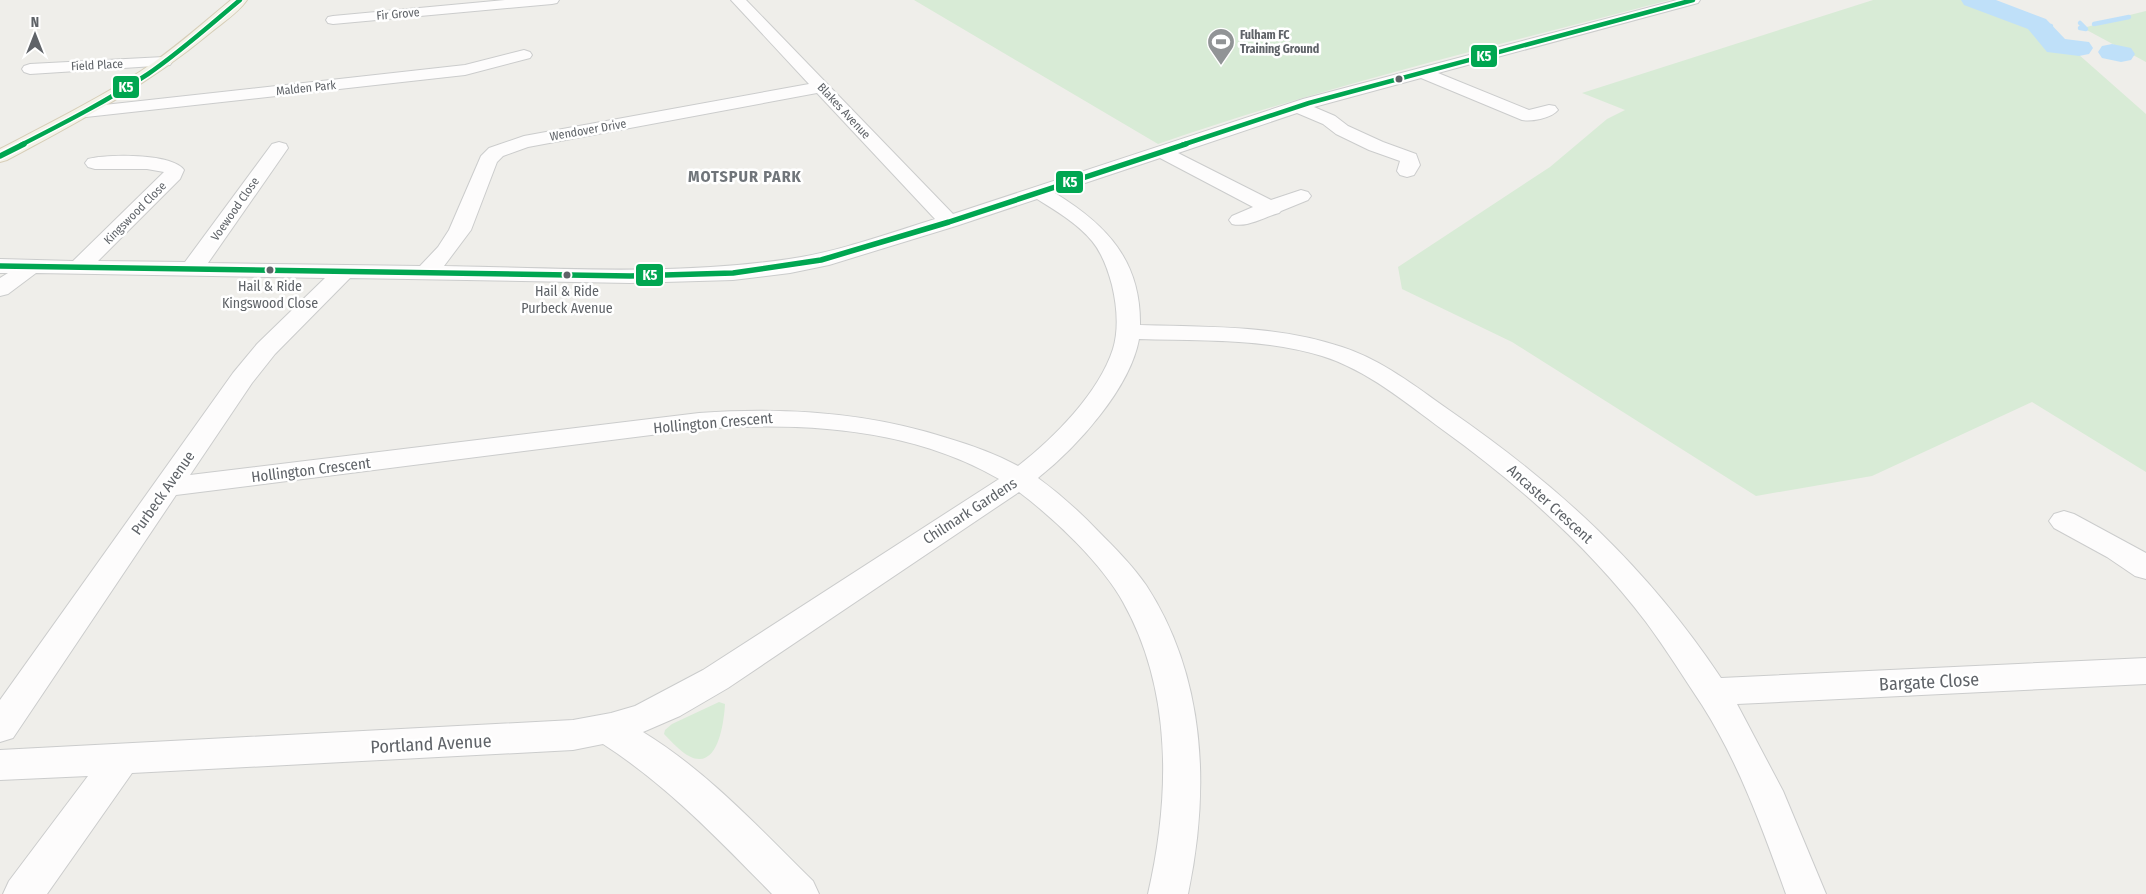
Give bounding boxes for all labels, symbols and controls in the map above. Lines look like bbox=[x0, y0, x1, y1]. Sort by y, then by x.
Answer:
street label: Fir Grove bbox=[376, 5, 420, 23]
north arrow bbox=[10, 10, 60, 60]
text: N bbox=[31, 14, 39, 31]
sports icon: Fulham FC Training Ground bbox=[1206, 27, 1236, 66]
place label: Fulham FC Training Ground bbox=[1240, 28, 1319, 56]
line badge: K5 bbox=[1470, 44, 1498, 68]
text: K5 bbox=[1476, 48, 1492, 65]
street label: Field Place bbox=[71, 57, 123, 73]
unlabelled marker bbox=[1394, 74, 1404, 84]
line badge: K5 bbox=[112, 75, 140, 99]
street label: Malden Park bbox=[275, 78, 337, 98]
text: K5 bbox=[118, 79, 134, 96]
street label: Blakes Avenue bbox=[815, 80, 873, 142]
street label: Wendover Drive bbox=[549, 116, 627, 144]
district label: MOTSPUR PARK bbox=[688, 167, 802, 186]
line badge: K5 bbox=[1055, 170, 1084, 194]
text: K5 bbox=[1062, 174, 1078, 191]
street label: Voewood Close bbox=[208, 175, 262, 243]
street label: Kingswood Close bbox=[101, 179, 169, 247]
line badge: K5 bbox=[635, 263, 664, 287]
marker: Hail & Ride Kingswood Close bbox=[265, 265, 275, 275]
text: K5 bbox=[642, 267, 658, 284]
marker: Hail & Ride Purbeck Avenue bbox=[562, 270, 572, 280]
place label: Hail & Ride Kingswood Close bbox=[222, 278, 318, 312]
place label: Hail & Ride Purbeck Avenue bbox=[521, 283, 613, 317]
street label: Hollington Crescent bbox=[652, 409, 774, 437]
street label: Purbeck Avenue bbox=[128, 448, 198, 538]
street label: Hollington Crescent bbox=[250, 454, 372, 486]
street label: Ancaster Crescent bbox=[1503, 461, 1597, 547]
street label: Chilmark Gardens bbox=[920, 474, 1020, 548]
street label: Bargate Close bbox=[1878, 668, 1980, 696]
street label: Portland Avenue bbox=[370, 730, 492, 758]

